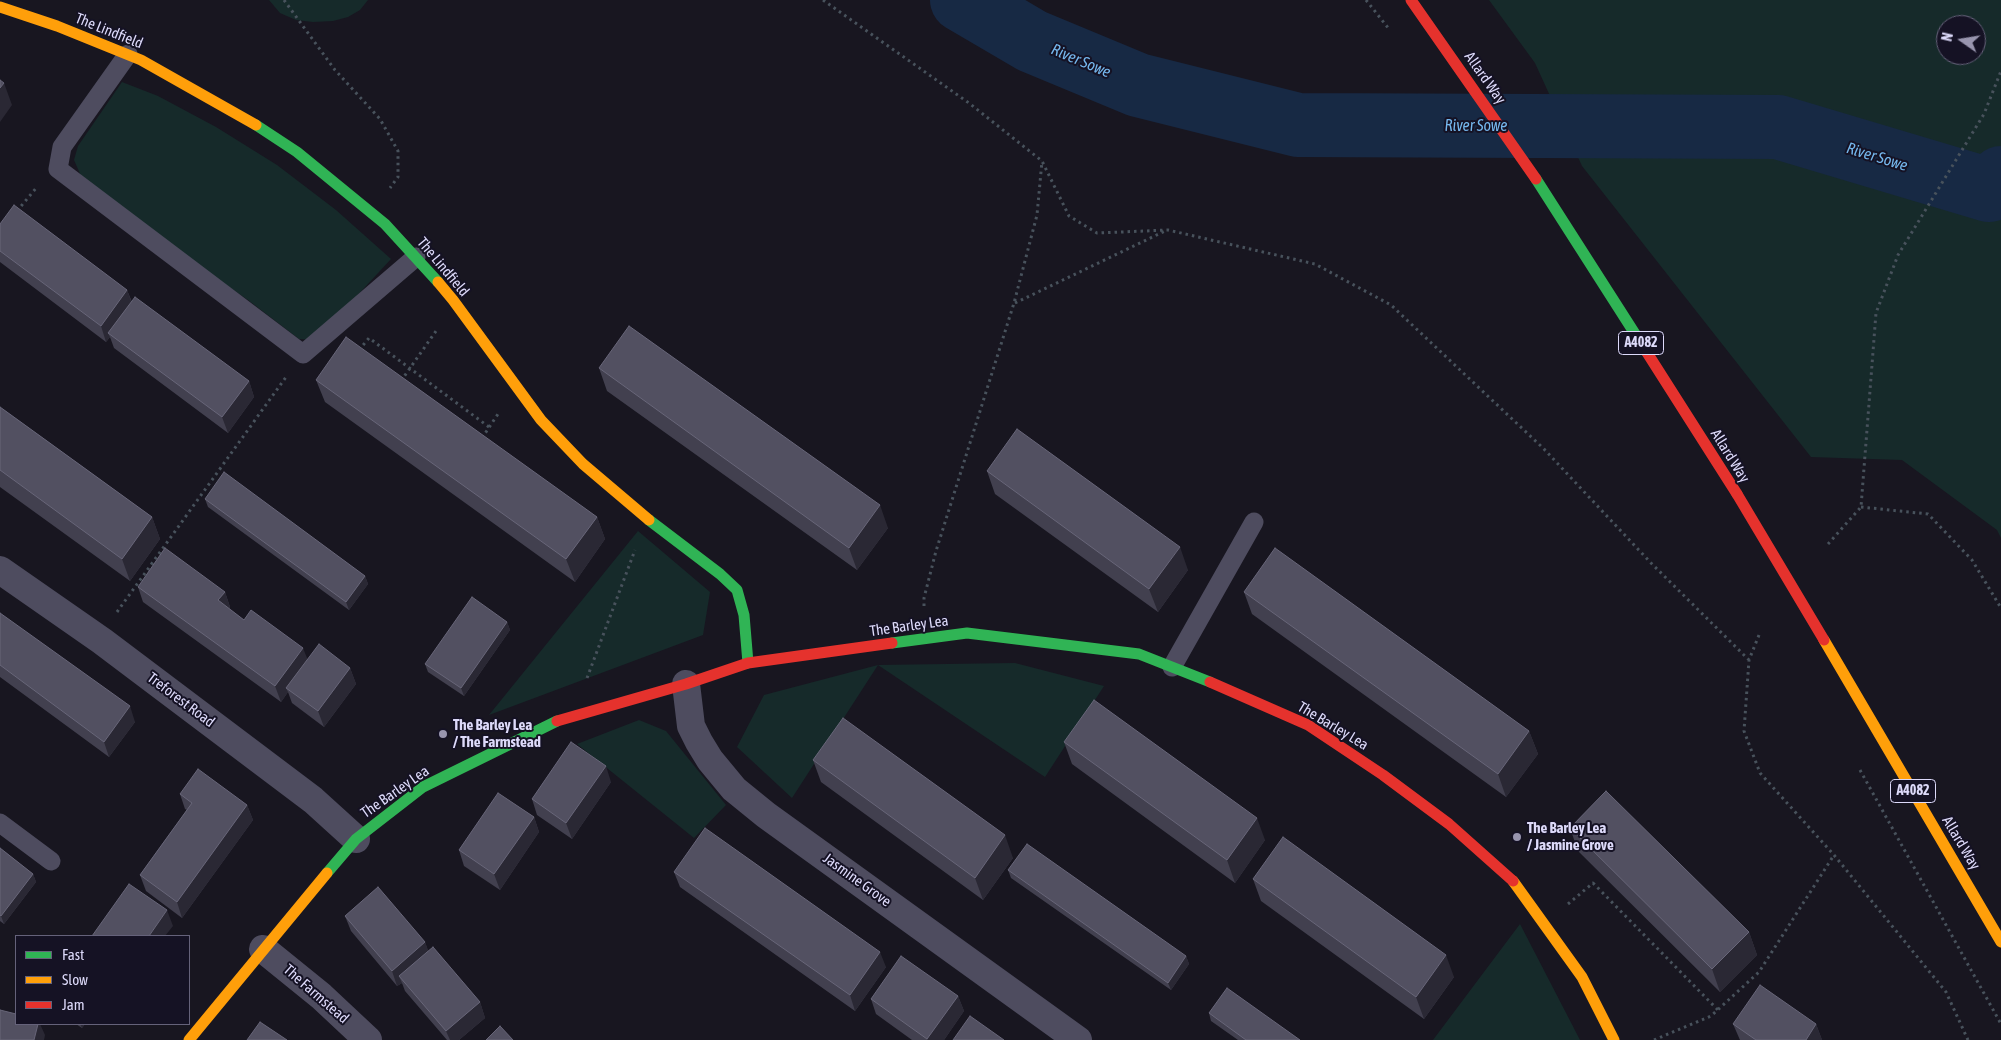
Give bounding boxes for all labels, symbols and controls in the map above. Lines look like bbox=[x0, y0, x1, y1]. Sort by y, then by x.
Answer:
street label: The Lindfield bbox=[73, 9, 145, 53]
north arrow bbox=[1936, 15, 1986, 65]
text: N bbox=[1939, 31, 1956, 43]
water label: River Sowe bbox=[1048, 40, 1114, 82]
street label: Allard Way bbox=[1461, 48, 1509, 108]
water label: River Sowe bbox=[1444, 116, 1508, 136]
water label: River Sowe bbox=[1844, 139, 1910, 175]
street label: The Lindfield bbox=[413, 234, 473, 300]
road number: A4082 bbox=[1618, 332, 1664, 354]
street label: Allard Way bbox=[1707, 426, 1753, 486]
street label: The Barley Lea bbox=[869, 612, 949, 640]
street label: Treforest Road bbox=[144, 669, 218, 731]
street label: The Barley Lea bbox=[1294, 698, 1372, 754]
place label: The Barley Lea / The Farmstead bbox=[453, 716, 541, 751]
marker: The Barley Lea / The Farmstead bbox=[437, 728, 449, 740]
street label: The Barley Lea bbox=[357, 762, 433, 822]
road number: A4082 bbox=[1890, 779, 1936, 802]
street label: Allard Way bbox=[1938, 813, 1984, 873]
place label: The Barley Lea / Jasmine Grove bbox=[1527, 819, 1614, 854]
marker: The Barley Lea / Jasmine Grove bbox=[1511, 831, 1523, 843]
street label: Jasmine Grove bbox=[820, 849, 894, 911]
legend bbox=[15, 935, 190, 1025]
text: Fast bbox=[62, 946, 84, 963]
street label: The Farmstead bbox=[280, 961, 352, 1027]
text: Slow bbox=[62, 971, 88, 988]
text: Jam bbox=[62, 996, 85, 1013]

